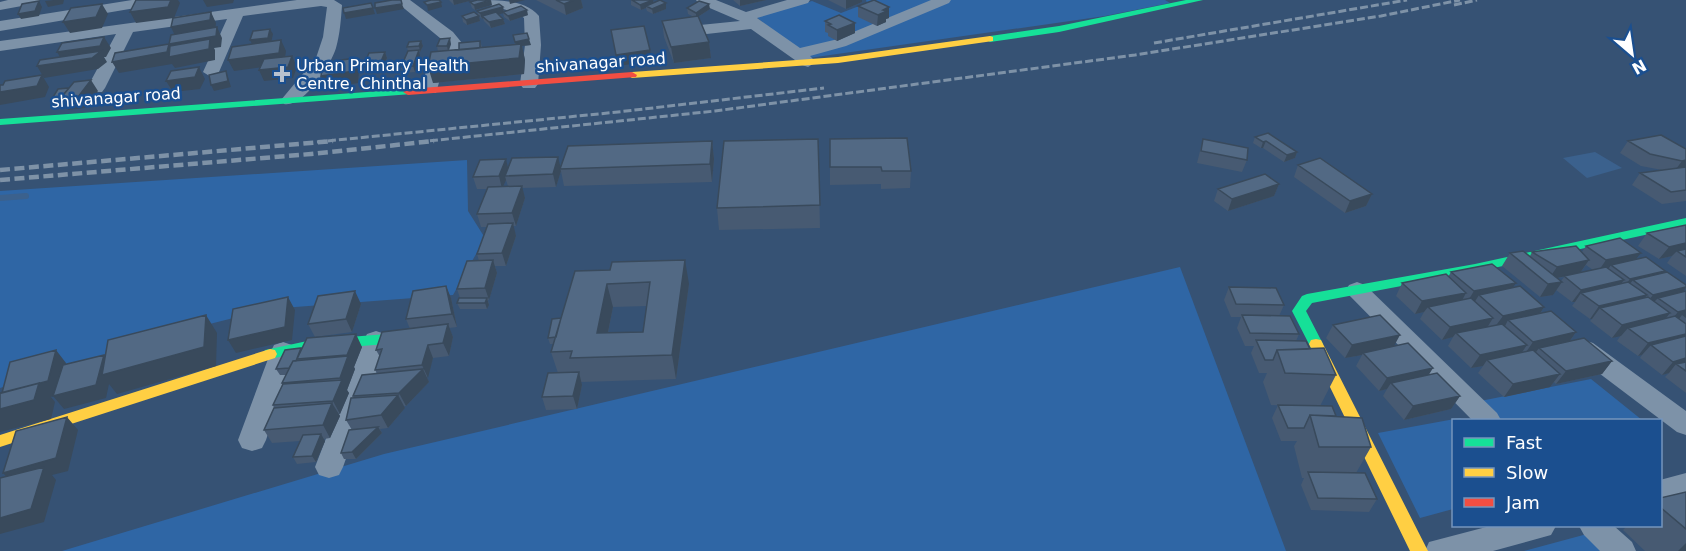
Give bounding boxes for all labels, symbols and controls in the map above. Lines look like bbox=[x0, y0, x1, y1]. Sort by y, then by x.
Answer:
north arrow bbox=[1602, 24, 1662, 84]
street label: shivanagar road bbox=[536, 48, 666, 77]
text: N bbox=[1629, 55, 1649, 78]
place label: Urban Primary Health Centre, Chinthal bbox=[296, 56, 469, 93]
marker: Urban Primary Health Centre, Chinthal bbox=[273, 65, 291, 83]
street label: shivanagar road bbox=[51, 83, 181, 112]
legend bbox=[1452, 419, 1662, 527]
text: Fast bbox=[1506, 432, 1542, 453]
text: Slow bbox=[1506, 462, 1548, 483]
text: Jam bbox=[1505, 492, 1540, 513]

